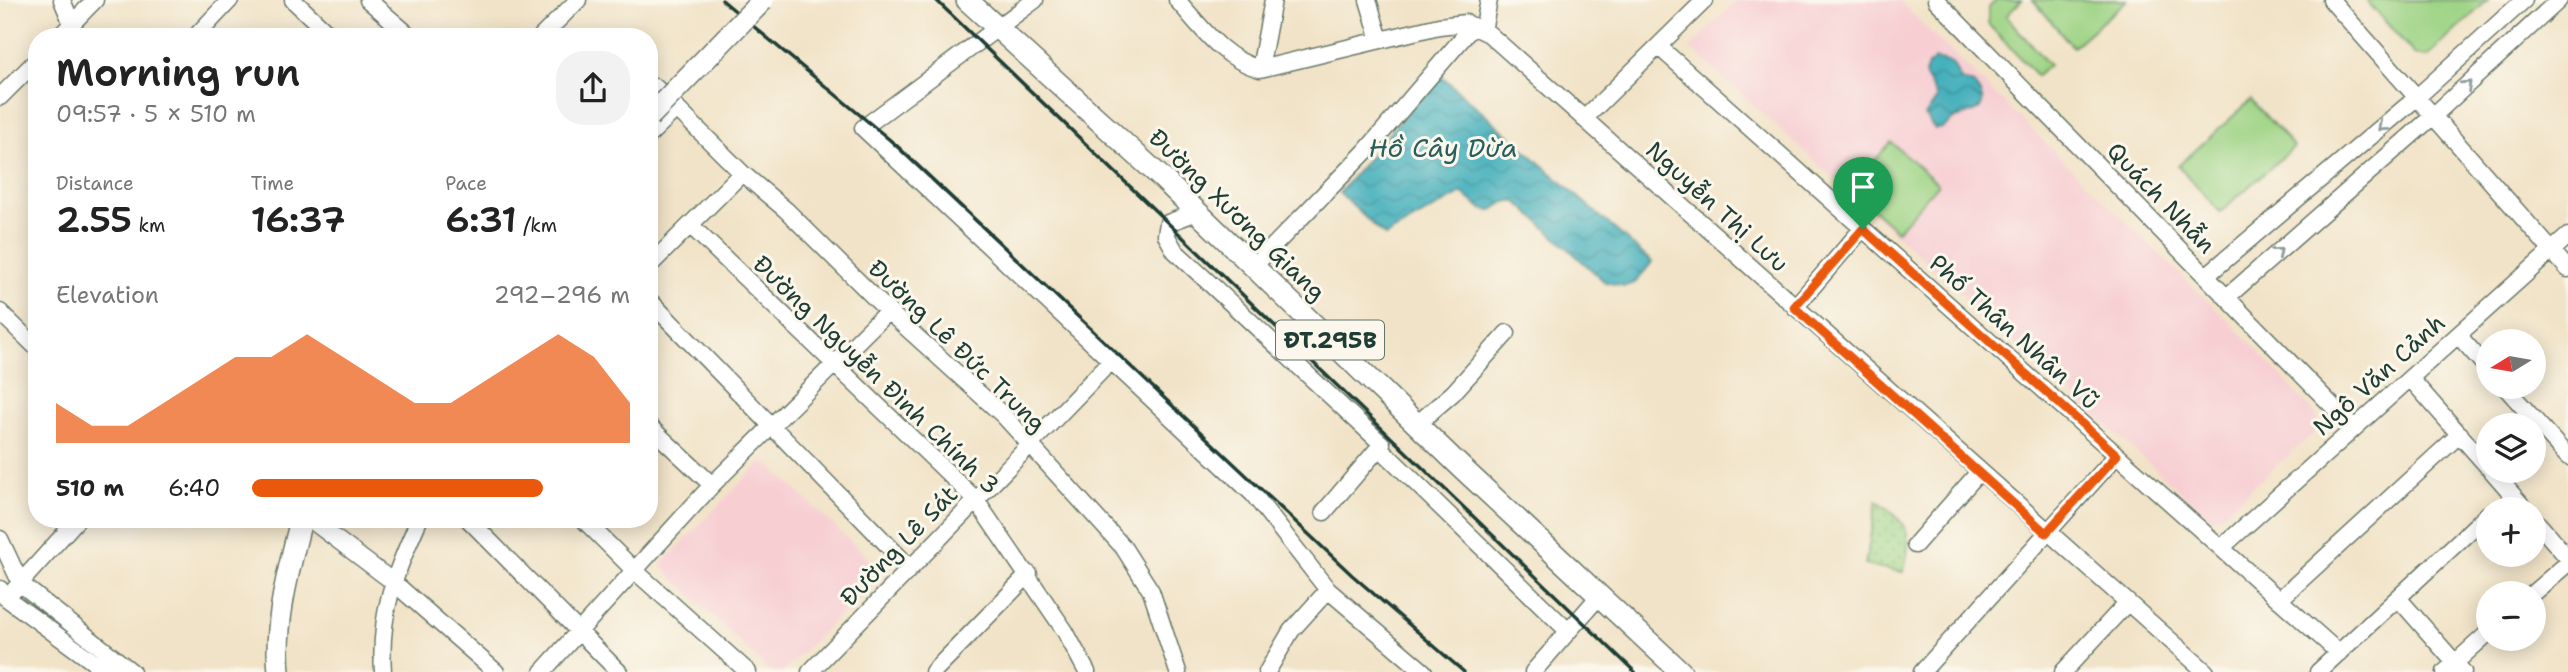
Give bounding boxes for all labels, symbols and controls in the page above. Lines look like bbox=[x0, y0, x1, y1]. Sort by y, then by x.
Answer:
text: Morning run bbox=[56, 47, 300, 98]
button: share bbox=[556, 51, 630, 125]
one-way arrow bbox=[2459, 81, 2472, 93]
text: 09:57 · 5 × 510 m bbox=[56, 99, 256, 129]
one-way arrow bbox=[2377, 119, 2389, 132]
street label: Đường Xương Giang bbox=[1142, 122, 1332, 308]
water label: Hồ Cây Dừa bbox=[1368, 130, 1518, 165]
street label: Nguyễn Thị Lưu bbox=[1639, 134, 1795, 280]
street label: Quách Nhẫn bbox=[2100, 135, 2222, 261]
pin bbox=[1833, 157, 1893, 229]
icon: arrive bbox=[1844, 168, 1882, 206]
text: Distance bbox=[56, 171, 134, 196]
text: Time bbox=[251, 171, 294, 196]
text: Pace bbox=[445, 171, 487, 196]
text: 2.55 bbox=[56, 196, 132, 243]
text: 16:37 bbox=[251, 196, 345, 243]
text: 6:31 bbox=[445, 196, 517, 243]
text: km bbox=[132, 213, 165, 238]
text: /km bbox=[517, 213, 557, 238]
street label: Phố Thân Nhân Vũ bbox=[1922, 247, 2106, 417]
one-way arrow bbox=[2270, 248, 2283, 260]
street label: Đường Nguyễn Đình Chính 3 bbox=[746, 249, 1006, 501]
street label: Đường Lê Đức Trung bbox=[861, 253, 1053, 439]
text: Elevation bbox=[56, 280, 159, 310]
text: 292–296 m bbox=[494, 280, 630, 310]
street label: Ngô Văn Cảnh bbox=[2306, 307, 2452, 443]
road number: ĐT.295B bbox=[1276, 320, 1384, 360]
north arrow bbox=[2476, 329, 2546, 399]
map controls bbox=[2476, 329, 2546, 651]
button: layers bbox=[2476, 413, 2546, 483]
text: 510 m bbox=[56, 473, 124, 503]
text: 6:40 bbox=[168, 473, 220, 503]
street label: Đường Lê Sát bbox=[833, 479, 965, 613]
button: + bbox=[2476, 497, 2546, 567]
button: − bbox=[2476, 581, 2546, 651]

